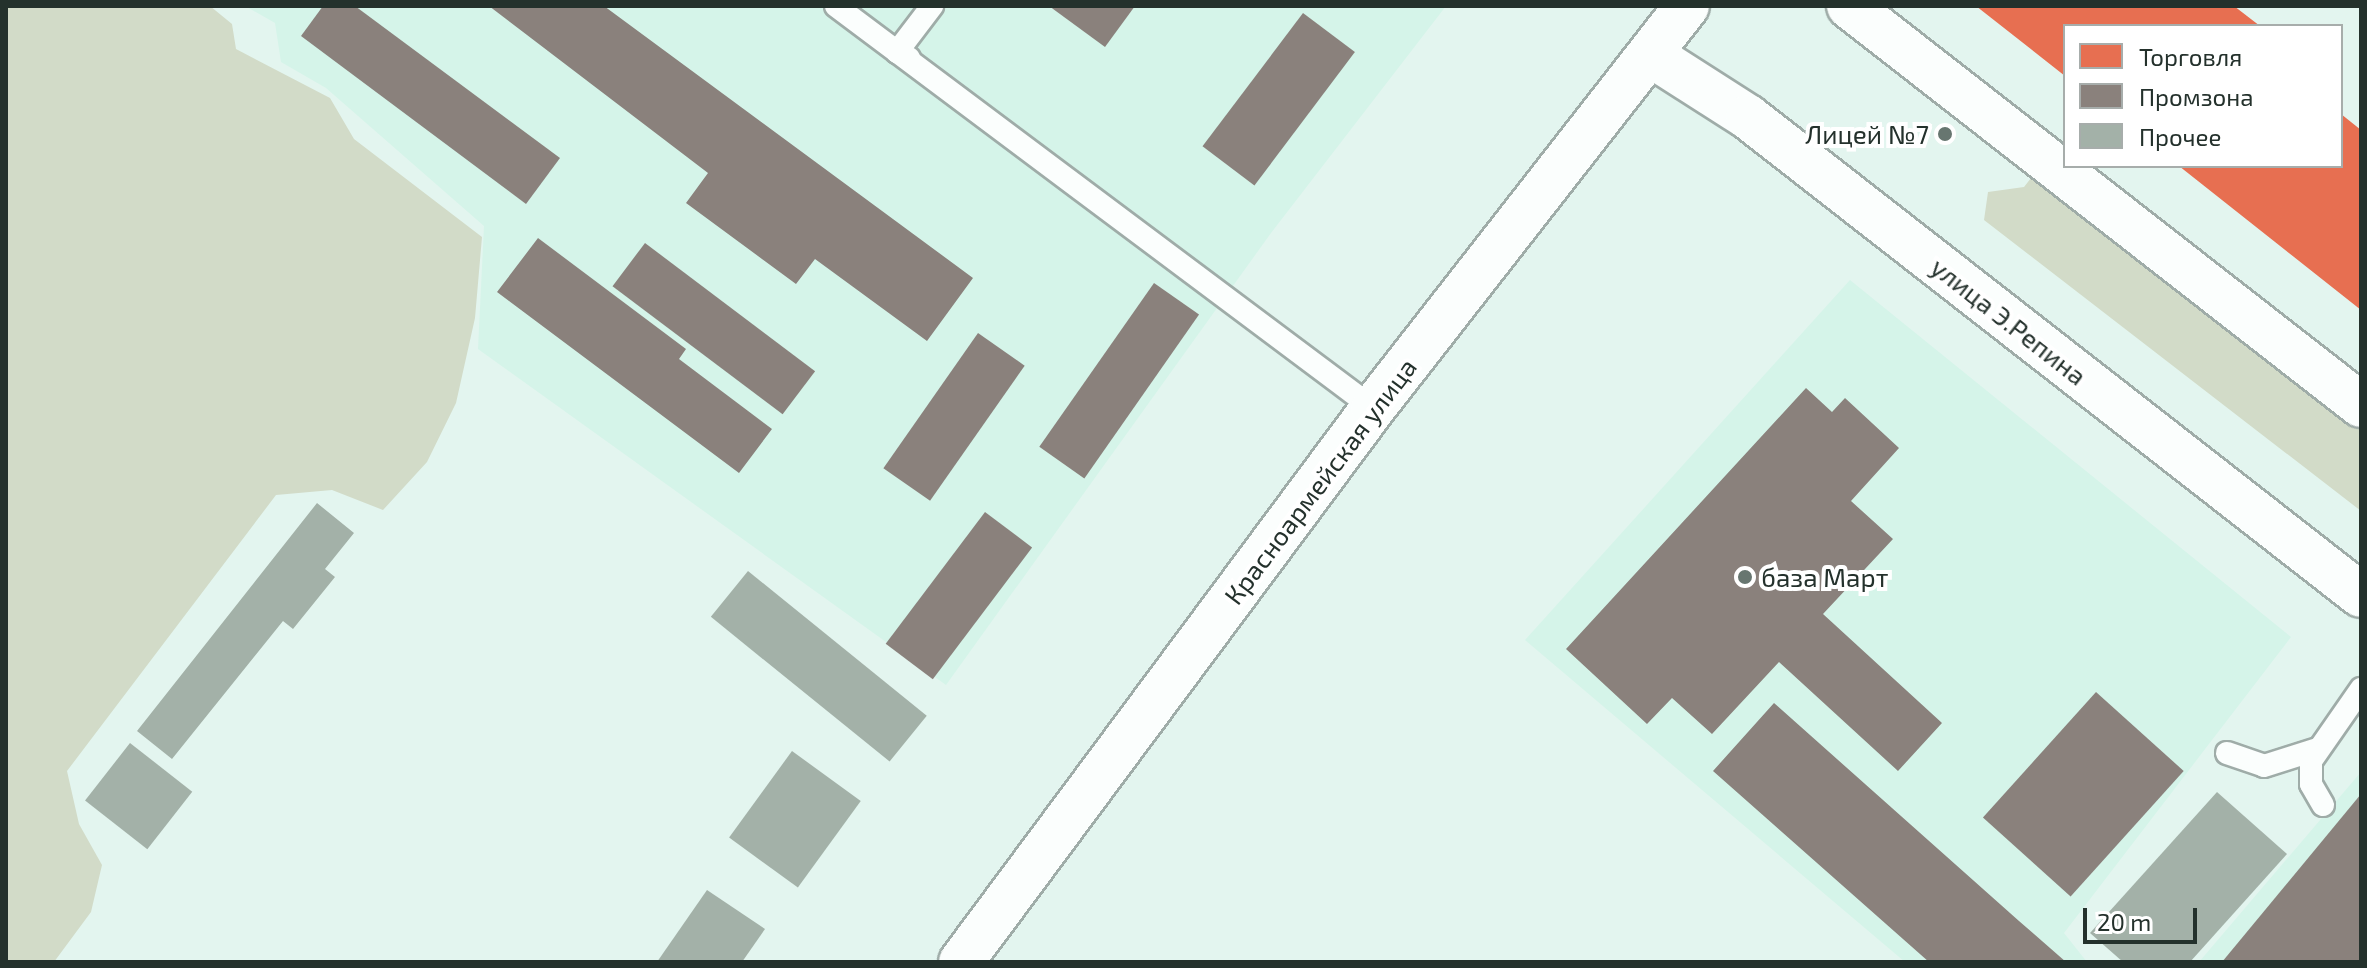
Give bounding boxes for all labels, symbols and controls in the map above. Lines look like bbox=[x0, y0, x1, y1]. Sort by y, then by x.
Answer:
legend bbox=[2063, 24, 2343, 168]
text: Торговля bbox=[2139, 42, 2242, 71]
text: Промзона bbox=[2139, 82, 2254, 111]
place label: Лицей №7 bbox=[1805, 118, 1929, 150]
text: Прочее bbox=[2139, 122, 2221, 151]
marker: Лицей №7 bbox=[1936, 125, 1954, 143]
street label: улица Э.Репина bbox=[1925, 251, 2093, 391]
street label: Красноармейская улица bbox=[1217, 352, 1423, 610]
place label: база Март bbox=[1761, 561, 1888, 593]
marker: база Март bbox=[1736, 568, 1754, 586]
scale bar bbox=[2087, 892, 2201, 942]
text: 20 m bbox=[2097, 907, 2151, 936]

